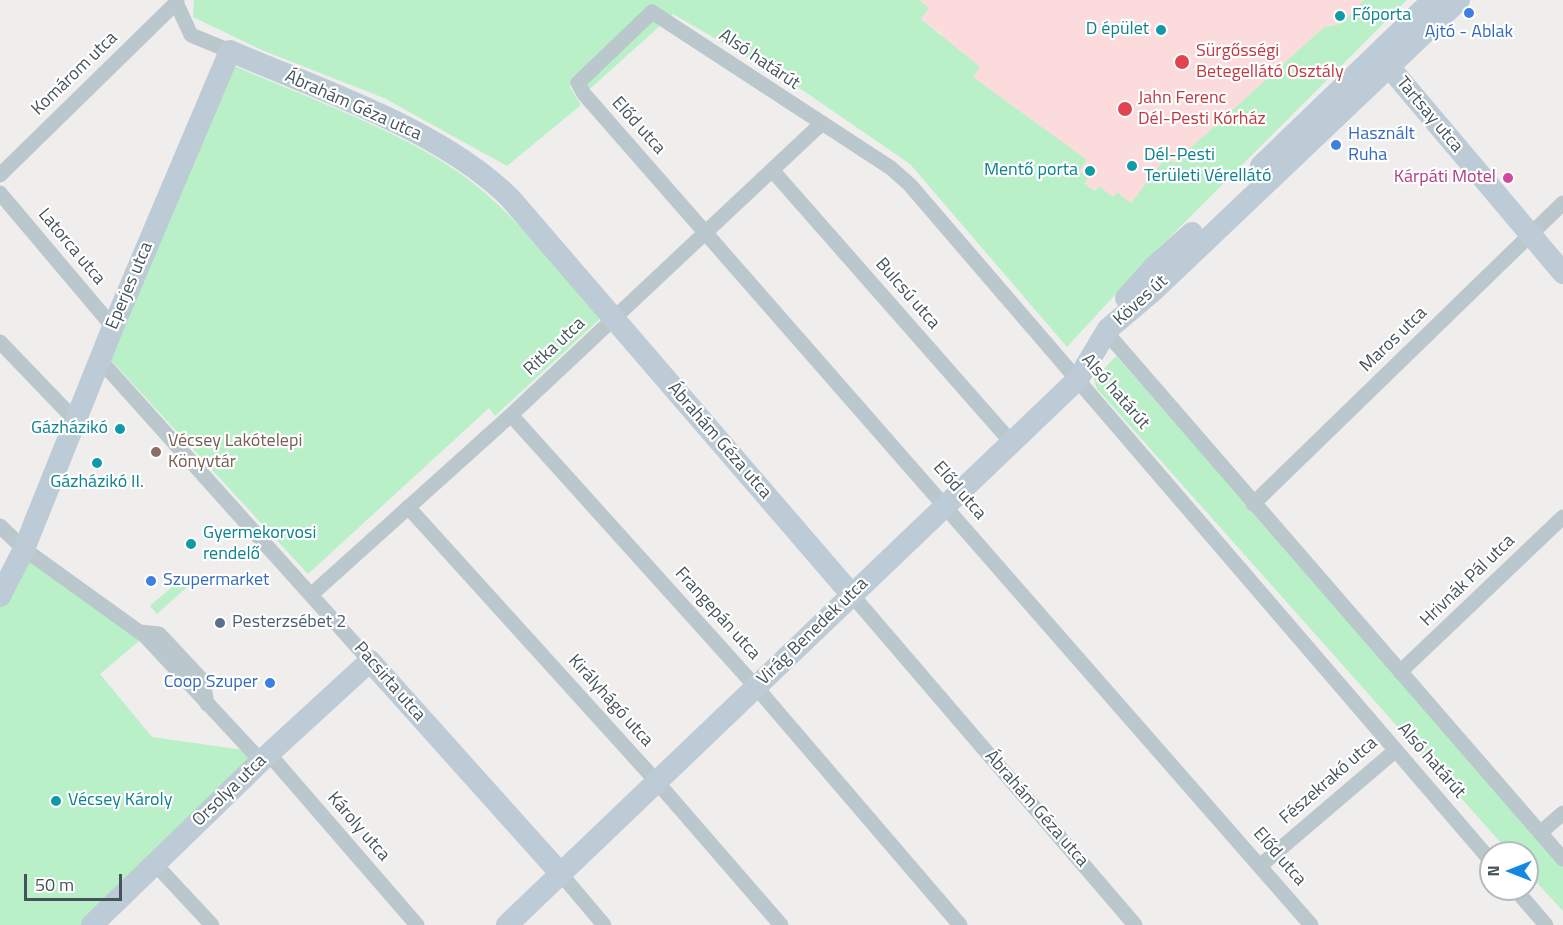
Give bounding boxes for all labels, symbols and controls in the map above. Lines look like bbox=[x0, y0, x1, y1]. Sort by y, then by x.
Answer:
place label: Főporta bbox=[1352, 5, 1411, 27]
marker: Ajtó - Ablak bbox=[1462, 6, 1476, 20]
marker: Főporta bbox=[1333, 9, 1347, 23]
place label: D épület bbox=[1086, 19, 1149, 41]
place label: Ajtó - Ablak bbox=[1425, 22, 1513, 44]
marker: D épület bbox=[1154, 23, 1168, 37]
street label: Alsó határút bbox=[714, 25, 804, 95]
street label: Komárom utca bbox=[28, 28, 122, 120]
place label: Sürgősségi Betegellátó Osztály bbox=[1196, 41, 1344, 84]
marker: Sürgősségi Betegellátó Osztály bbox=[1173, 53, 1191, 71]
street label: Ábrahám Géza utca bbox=[281, 66, 425, 146]
street label: Tartsay utca bbox=[1391, 73, 1467, 157]
place label: Jahn Ferenc Dél-Pesti Kórház bbox=[1138, 88, 1266, 130]
street label: Előd utca bbox=[607, 93, 669, 159]
marker: Jahn Ferenc Dél-Pesti Kórház bbox=[1116, 100, 1134, 118]
place label: Használt Ruha bbox=[1348, 124, 1415, 166]
marker: Használt Ruha bbox=[1329, 138, 1343, 152]
place label: Dél-Pesti Területi Vérellátó bbox=[1144, 145, 1271, 188]
marker: Dél-Pesti Területi Vérellátó bbox=[1125, 159, 1139, 173]
place label: Mentő porta bbox=[984, 160, 1078, 182]
marker: Mentő porta bbox=[1083, 164, 1097, 178]
place label: Kárpáti Motel bbox=[1394, 167, 1496, 189]
marker: Kárpáti Motel bbox=[1501, 171, 1515, 185]
street label: Latorca utca bbox=[33, 204, 109, 290]
street label: Eperjes utca bbox=[102, 239, 158, 333]
street label: Bulcsú utca bbox=[870, 254, 944, 334]
street label: Köves út bbox=[1110, 271, 1172, 331]
street label: Maros utca bbox=[1356, 303, 1432, 377]
street label: Ritka utca bbox=[520, 313, 590, 381]
street label: Alsó határút bbox=[1076, 350, 1154, 434]
street label: Ábrahám Géza utca bbox=[663, 378, 775, 504]
place label: Gázházikó bbox=[31, 418, 108, 440]
marker: Gázházikó bbox=[113, 422, 127, 436]
place label: Vécsey Lakótelepi Könyvtár bbox=[168, 431, 302, 474]
marker: Vécsey Lakótelepi Könyvtár bbox=[149, 445, 163, 459]
marker: Gázházikó II. bbox=[90, 456, 104, 470]
street label: Előd utca bbox=[928, 458, 990, 524]
place label: Gázházikó II. bbox=[50, 472, 144, 494]
place label: Gyermekorvosi rendelő bbox=[203, 523, 316, 566]
street label: Hrivnák Pál utca bbox=[1416, 531, 1520, 631]
marker: Gyermekorvosi rendelő bbox=[184, 537, 198, 551]
street label: Frangepán utca bbox=[670, 563, 764, 665]
place label: Szupermarket bbox=[163, 570, 269, 592]
marker: Szupermarket bbox=[144, 574, 158, 588]
street label: Virág Benedek utca bbox=[753, 574, 873, 690]
place label: Pesterzsébet 2 bbox=[232, 612, 346, 634]
marker: Pesterzsébet 2 bbox=[213, 616, 227, 630]
street label: Pacsirta utca bbox=[349, 638, 429, 726]
street label: Királyhágó utca bbox=[563, 651, 657, 751]
place label: Coop Szuper bbox=[164, 672, 258, 694]
marker: Coop Szuper bbox=[263, 676, 277, 690]
street label: Alsó határút bbox=[1392, 719, 1470, 803]
street label: Fészekrakó utca bbox=[1276, 733, 1382, 829]
street label: Ábrahám Géza utca bbox=[980, 746, 1092, 872]
street label: Orsolya utca bbox=[189, 750, 271, 832]
street label: Károly utca bbox=[322, 788, 394, 866]
place label: Vécsey Károly bbox=[68, 790, 172, 812]
marker: Vécsey Károly bbox=[49, 794, 63, 808]
street label: Előd utca bbox=[1248, 824, 1310, 890]
north arrow bbox=[1479, 841, 1539, 901]
scale bar bbox=[27, 862, 124, 900]
text: N bbox=[1481, 865, 1505, 877]
text: 50 m bbox=[35, 871, 74, 898]

